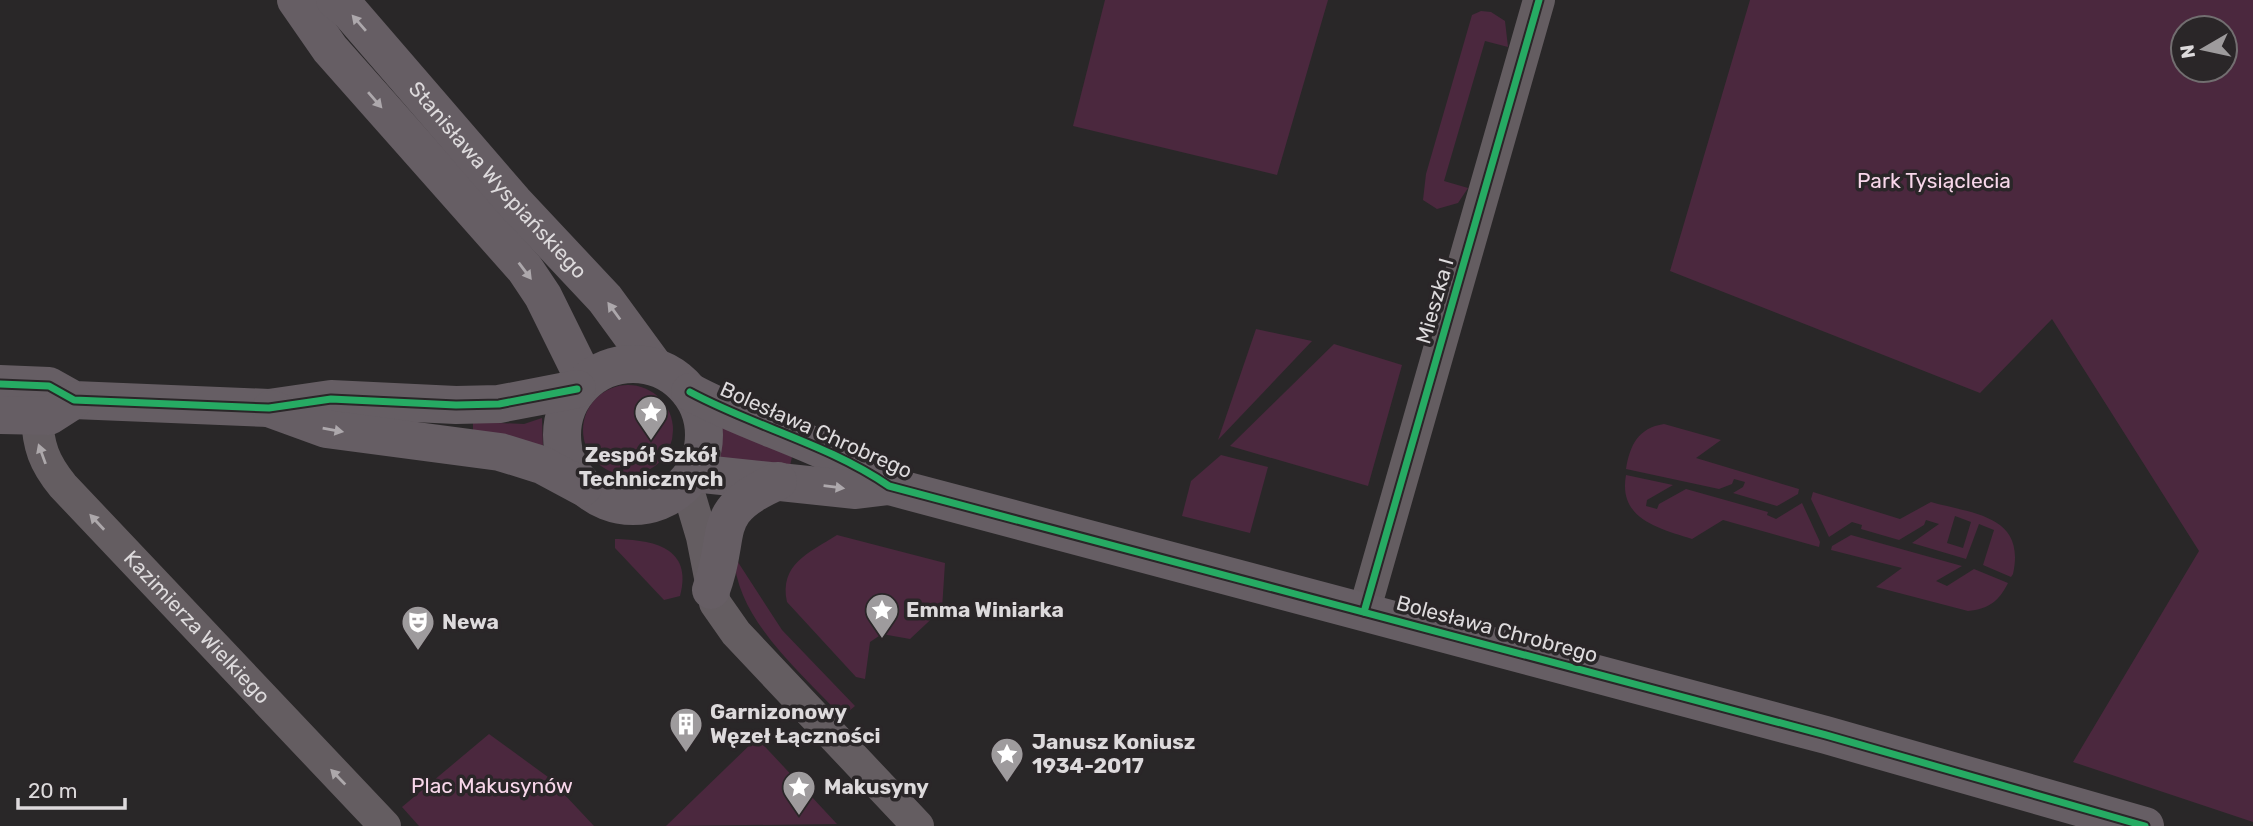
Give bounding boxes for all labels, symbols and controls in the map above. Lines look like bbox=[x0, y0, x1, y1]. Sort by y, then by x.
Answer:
one-way arrow bbox=[352, 14, 367, 32]
north arrow bbox=[2169, 14, 2239, 84]
text: N bbox=[2175, 43, 2200, 60]
street label: Stanisława Wyspiańskiego bbox=[404, 76, 592, 284]
one-way arrow bbox=[367, 92, 382, 109]
park label: Park Tysiąclecia bbox=[1857, 168, 2011, 193]
street label: Mieszka I bbox=[1410, 255, 1459, 347]
one-way arrow bbox=[518, 262, 533, 280]
one-way arrow bbox=[607, 302, 621, 320]
street label: Bolesława Chrobrego bbox=[716, 376, 916, 483]
place icon: Zespół Szkół Technicznych bbox=[632, 393, 670, 442]
one-way arrow bbox=[322, 425, 344, 436]
place label: Zespół Szkół Technicznych bbox=[579, 442, 723, 491]
one-way arrow bbox=[36, 444, 47, 465]
one-way arrow bbox=[823, 482, 845, 493]
one-way arrow bbox=[90, 514, 106, 531]
street label: Kazimierza Wielkiego bbox=[119, 545, 276, 709]
street label: Bolesława Chrobrego bbox=[1394, 590, 1601, 667]
place icon: Emma Winiarka bbox=[863, 591, 901, 640]
place label: Emma Winiarka bbox=[906, 597, 1064, 622]
theatre icon: Newa bbox=[399, 603, 437, 652]
place label: Newa bbox=[442, 609, 499, 634]
place label: Garnizonowy Węzeł Łączności bbox=[710, 699, 881, 748]
building icon: Garnizonowy Węzeł Łączności bbox=[667, 705, 705, 754]
place label: Janusz Koniusz 1934-2017 bbox=[1032, 729, 1195, 778]
place icon: Janusz Koniusz 1934-2017 bbox=[988, 735, 1026, 784]
scale bar bbox=[18, 766, 124, 810]
one-way arrow bbox=[330, 768, 347, 785]
place icon: Makusyny bbox=[780, 768, 818, 817]
park label: Plac Makusynów bbox=[411, 773, 573, 798]
place label: Makusyny bbox=[824, 774, 929, 799]
text: 20 m bbox=[28, 778, 77, 803]

